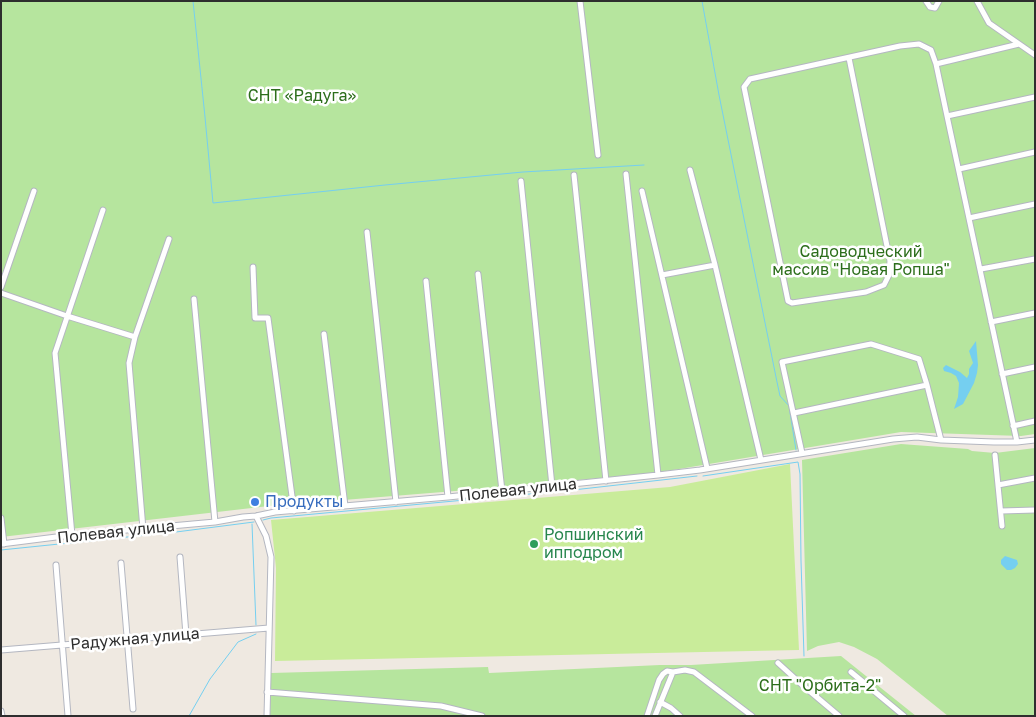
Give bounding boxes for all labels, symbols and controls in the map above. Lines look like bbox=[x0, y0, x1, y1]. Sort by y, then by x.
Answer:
park label: СНТ «Радуга» bbox=[248, 86, 356, 106]
park label: Садоводческий массив "Новая Ропша" bbox=[772, 242, 950, 280]
street label: Полевая улица bbox=[458, 474, 578, 506]
place label: Продукты bbox=[265, 492, 343, 512]
marker: Продукты bbox=[249, 496, 261, 508]
street label: Полевая улица bbox=[56, 516, 176, 548]
place label: Ропшинский ипподром bbox=[544, 525, 643, 563]
marker: Ропшинский ипподром bbox=[528, 538, 540, 550]
street label: Радужная улица bbox=[70, 624, 200, 654]
park label: СНТ "Орбита-2" bbox=[759, 676, 881, 696]

